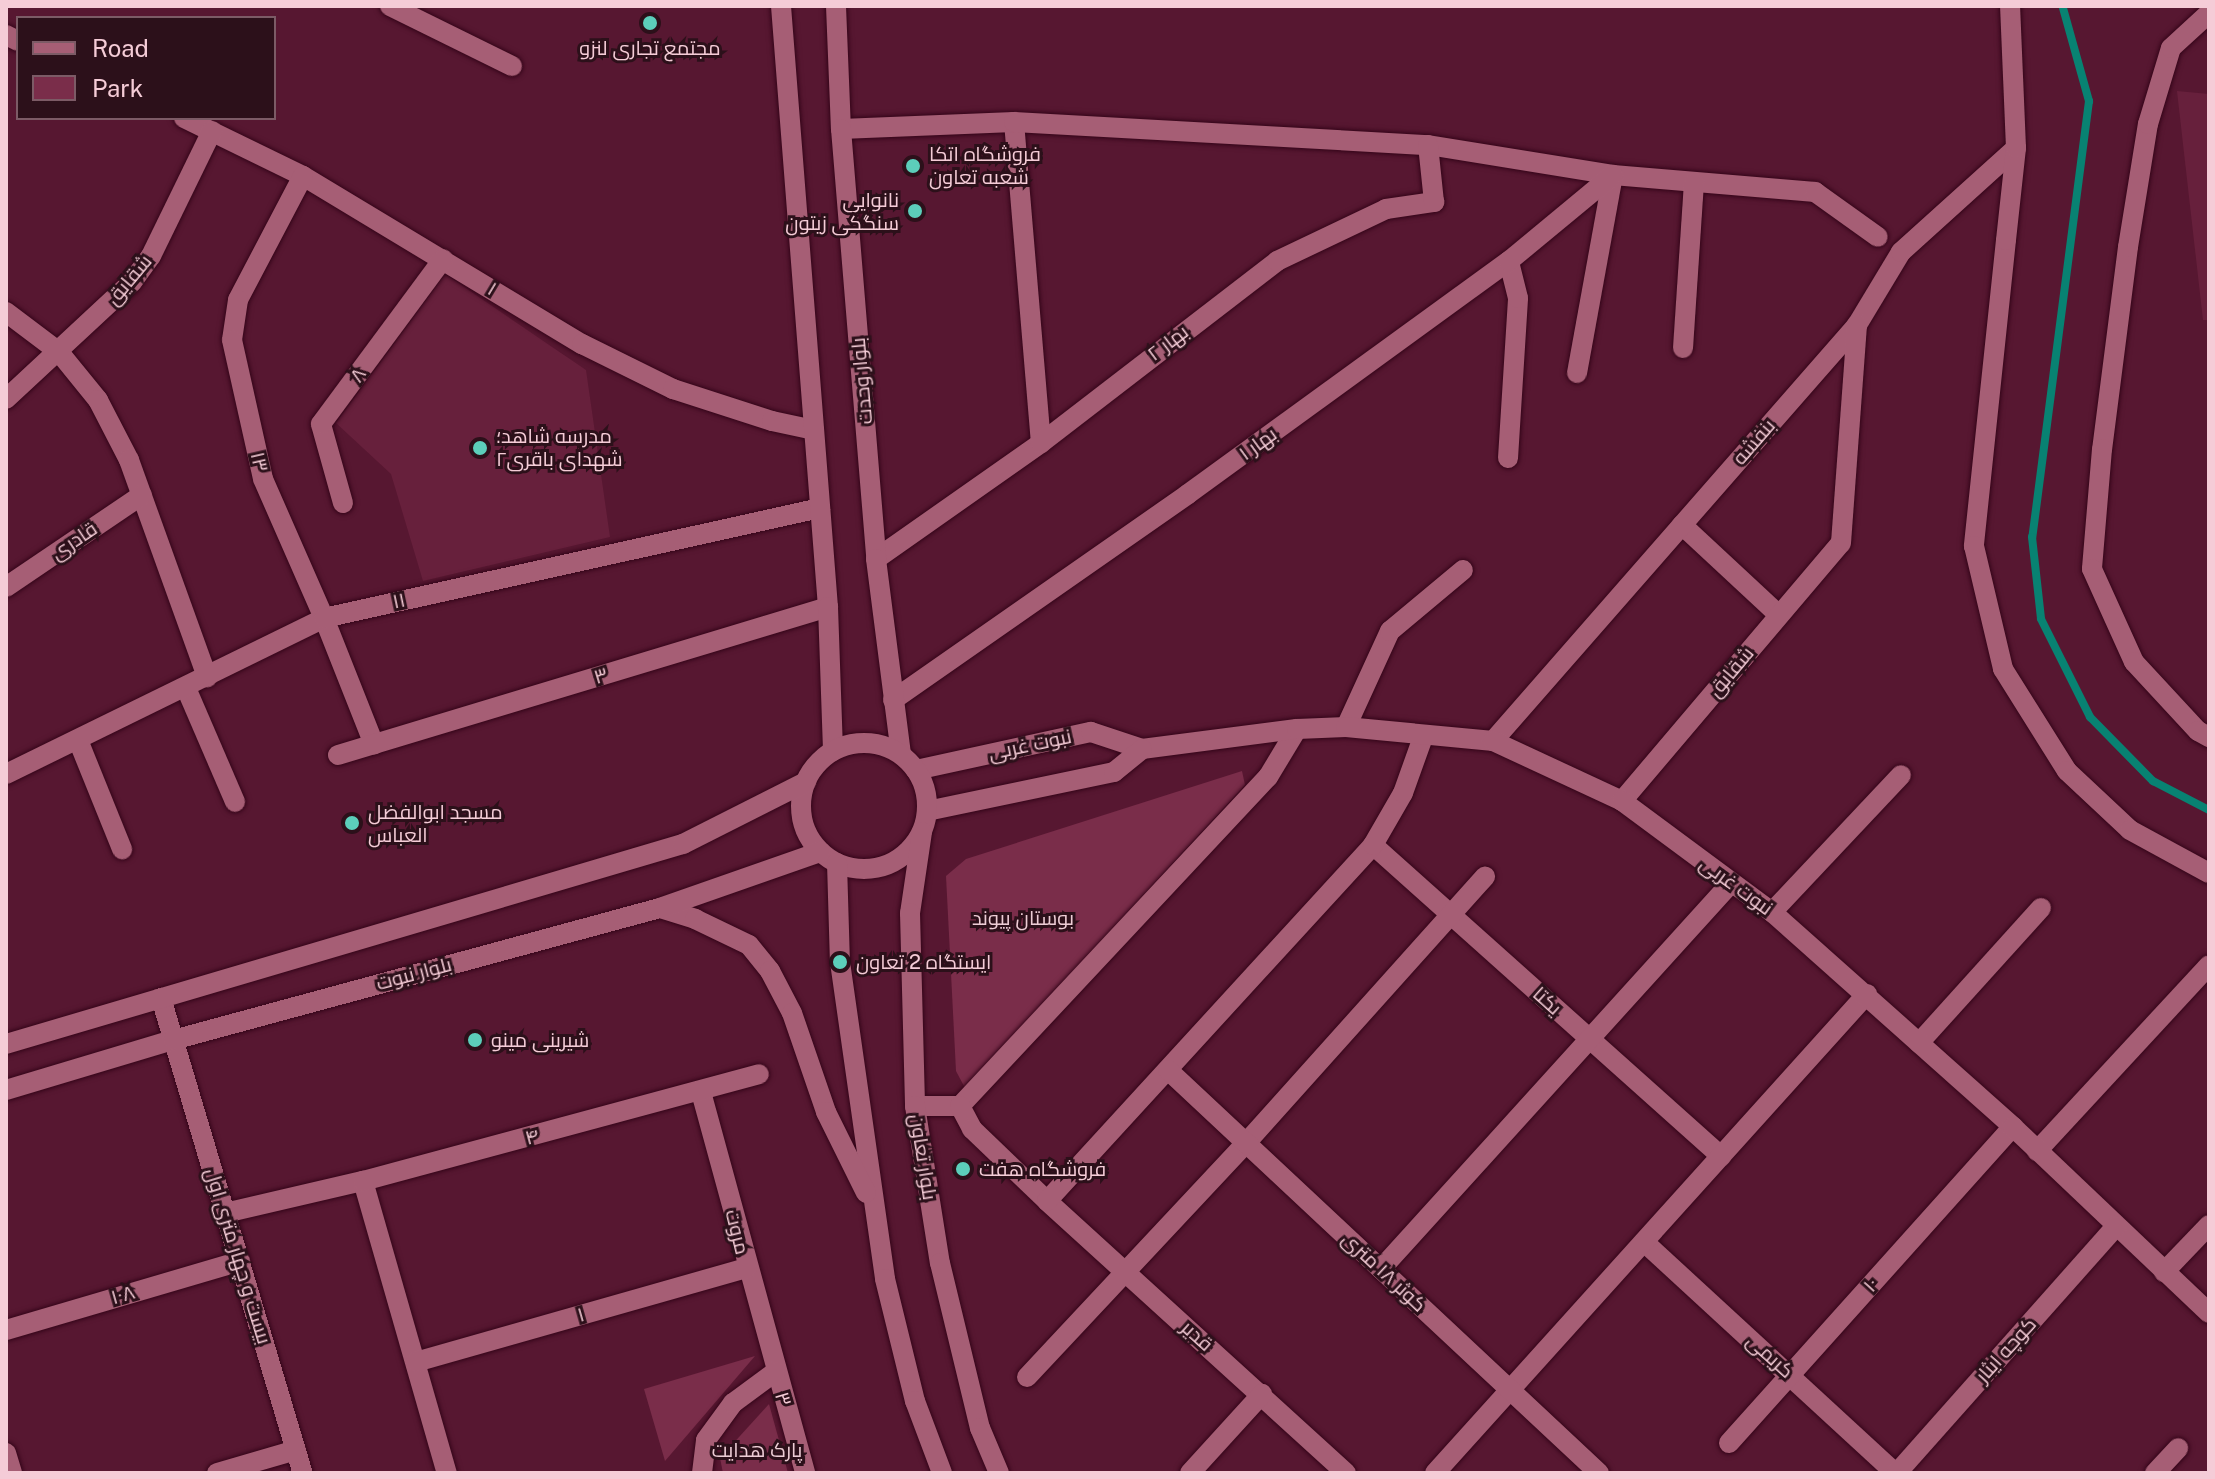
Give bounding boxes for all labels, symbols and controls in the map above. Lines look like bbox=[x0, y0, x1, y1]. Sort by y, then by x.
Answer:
marker: مجتمع تجاری لنزو bbox=[641, 14, 659, 32]
legend bbox=[16, 16, 276, 120]
text: Road bbox=[92, 34, 149, 62]
place label: مجتمع تجاری لنزو bbox=[579, 36, 721, 60]
text: Park bbox=[92, 74, 143, 102]
place label: فروشگاه اتکا شعبه تعاون bbox=[929, 142, 1041, 189]
marker: فروشگاه اتکا شعبه تعاون bbox=[904, 157, 922, 175]
place label: نانوایی سنگکی زیتون bbox=[785, 188, 899, 235]
marker: نانوایی سنگکی زیتون bbox=[906, 202, 924, 220]
street label: شقایق bbox=[101, 250, 157, 310]
street label: ۱ bbox=[483, 277, 501, 301]
street label: بهار ۲ bbox=[1143, 320, 1193, 366]
street label: بلوار وحدت bbox=[846, 337, 878, 425]
street label: ۸ bbox=[345, 363, 371, 387]
street label: بنفشه bbox=[1728, 414, 1780, 470]
street label: بهار ۱ bbox=[1234, 422, 1282, 466]
place label: مدرسه شاهد؛ شهدای باقری۲ bbox=[496, 424, 622, 471]
marker: مدرسه شاهد؛ شهدای باقری۲ bbox=[471, 439, 489, 457]
street label: ۱۳ bbox=[245, 450, 273, 474]
street label: قادری bbox=[46, 517, 102, 565]
street label: ۱۱ bbox=[390, 588, 408, 614]
street label: شقایق bbox=[1703, 642, 1759, 702]
street label: ۳ bbox=[591, 663, 611, 689]
street label: نبوت غربی bbox=[986, 724, 1074, 766]
place label: مسجد ابوالفضل العباس bbox=[368, 800, 503, 847]
marker: مسجد ابوالفضل العباس bbox=[343, 814, 361, 832]
street label: نبوت غربی bbox=[1695, 852, 1777, 920]
park label: بوستان پیوند bbox=[972, 906, 1074, 930]
place label: ایستگاه 2 تعاون bbox=[856, 950, 991, 974]
street label: بلوار نبوت bbox=[374, 952, 454, 996]
marker: ایستگاه 2 تعاون bbox=[831, 953, 849, 971]
street label: یکتا bbox=[1528, 982, 1566, 1020]
place label: شیرینی مینو bbox=[491, 1028, 589, 1052]
marker: شیرینی مینو bbox=[466, 1031, 484, 1049]
street label: بلوار تعاون bbox=[904, 1112, 942, 1202]
street label: ۴ bbox=[522, 1124, 542, 1150]
place label: فروشگاه هفت bbox=[979, 1157, 1106, 1181]
marker: فروشگاه هفت bbox=[954, 1160, 972, 1178]
street label: بیست و چهار متری اول bbox=[200, 1165, 276, 1347]
street label: مروت bbox=[720, 1207, 754, 1257]
street label: کوثر ۱۸ متری bbox=[1337, 1227, 1431, 1317]
street label: ۱۰ bbox=[1858, 1273, 1884, 1297]
street label: ۱۰۸ bbox=[108, 1280, 138, 1310]
street label: ۱ bbox=[575, 1303, 587, 1327]
street label: کوچه ایثار bbox=[1971, 1312, 2041, 1388]
street label: قدیر bbox=[1176, 1316, 1218, 1356]
street label: کریمی bbox=[1742, 1329, 1798, 1383]
street label: ۳ bbox=[770, 1389, 796, 1409]
park label: پارک‌ هدایت bbox=[712, 1438, 802, 1462]

